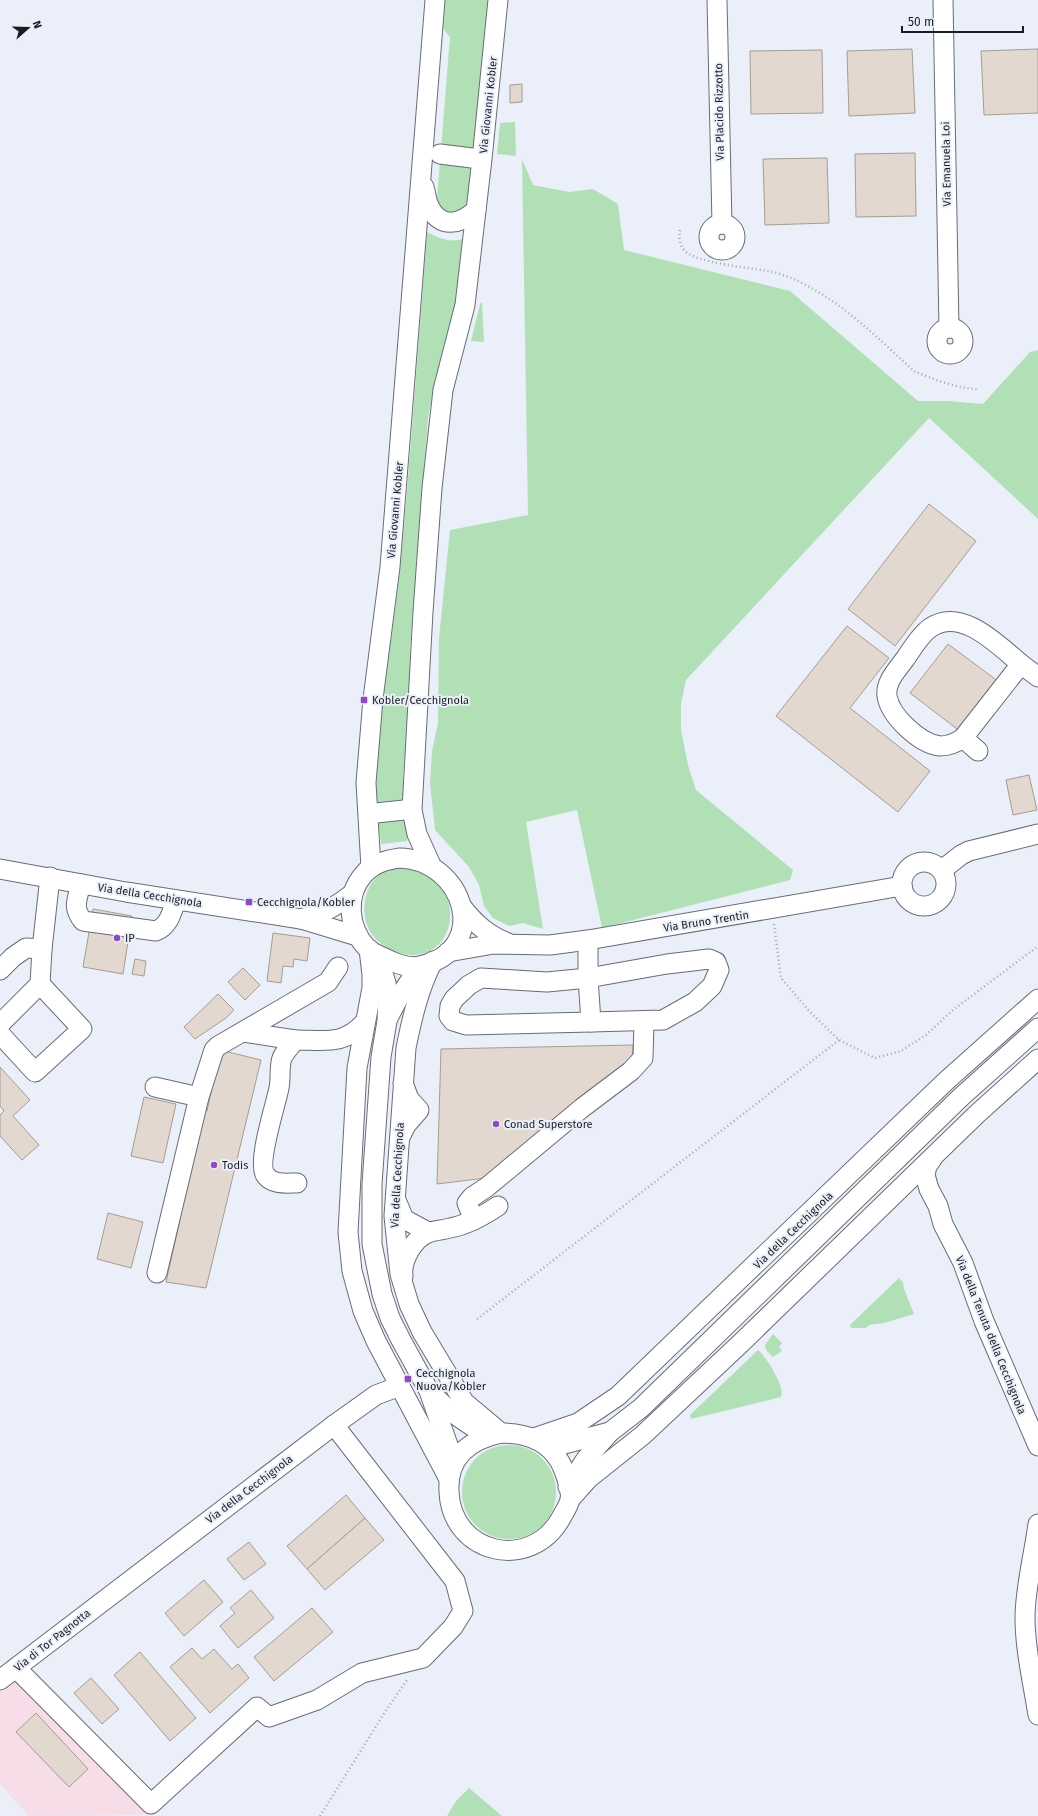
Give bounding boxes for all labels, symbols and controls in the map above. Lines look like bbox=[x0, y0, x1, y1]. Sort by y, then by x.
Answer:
north arrow bbox=[8, 8, 48, 48]
scale bar bbox=[902, 8, 1023, 34]
text: 50 m bbox=[908, 15, 934, 29]
text: N bbox=[30, 19, 44, 30]
street label: Via Giovanni Kobler bbox=[477, 55, 500, 154]
street label: Via Placido Rizzotto bbox=[712, 63, 727, 161]
street label: Via Emanuela Loi bbox=[939, 121, 954, 207]
street label: Via Giovanni Kobler bbox=[385, 460, 406, 559]
place label: Kobler/Cecchignola bbox=[372, 694, 469, 707]
marker: Kobler/Cecchignola bbox=[359, 695, 369, 705]
street label: Via della Cecchignola bbox=[97, 881, 203, 910]
place label: Cecchignola/Kobler bbox=[257, 896, 356, 909]
marker: Cecchignola/Kobler bbox=[244, 897, 254, 907]
street label: Via Bruno Trentin bbox=[662, 908, 750, 935]
place label: IP bbox=[125, 932, 135, 945]
marker: IP bbox=[112, 933, 122, 943]
place label: Conad Superstore bbox=[504, 1118, 593, 1131]
marker: Conad Superstore bbox=[491, 1119, 501, 1129]
street label: Via della Cecchignola bbox=[388, 1122, 407, 1228]
place label: Todis bbox=[222, 1159, 248, 1172]
marker: Todis bbox=[209, 1160, 219, 1170]
street label: Via della Cecchignola bbox=[751, 1189, 836, 1272]
street label: Via della Tenuta della Cecchignola bbox=[953, 1254, 1028, 1416]
place label: Cecchignola Nuova/Kobler bbox=[416, 1367, 487, 1393]
marker: Cecchignola Nuova/Kobler bbox=[403, 1374, 413, 1384]
street label: Via della Cecchignola bbox=[203, 1452, 295, 1526]
street label: Via di Tor Pagnotta bbox=[11, 1606, 93, 1674]

